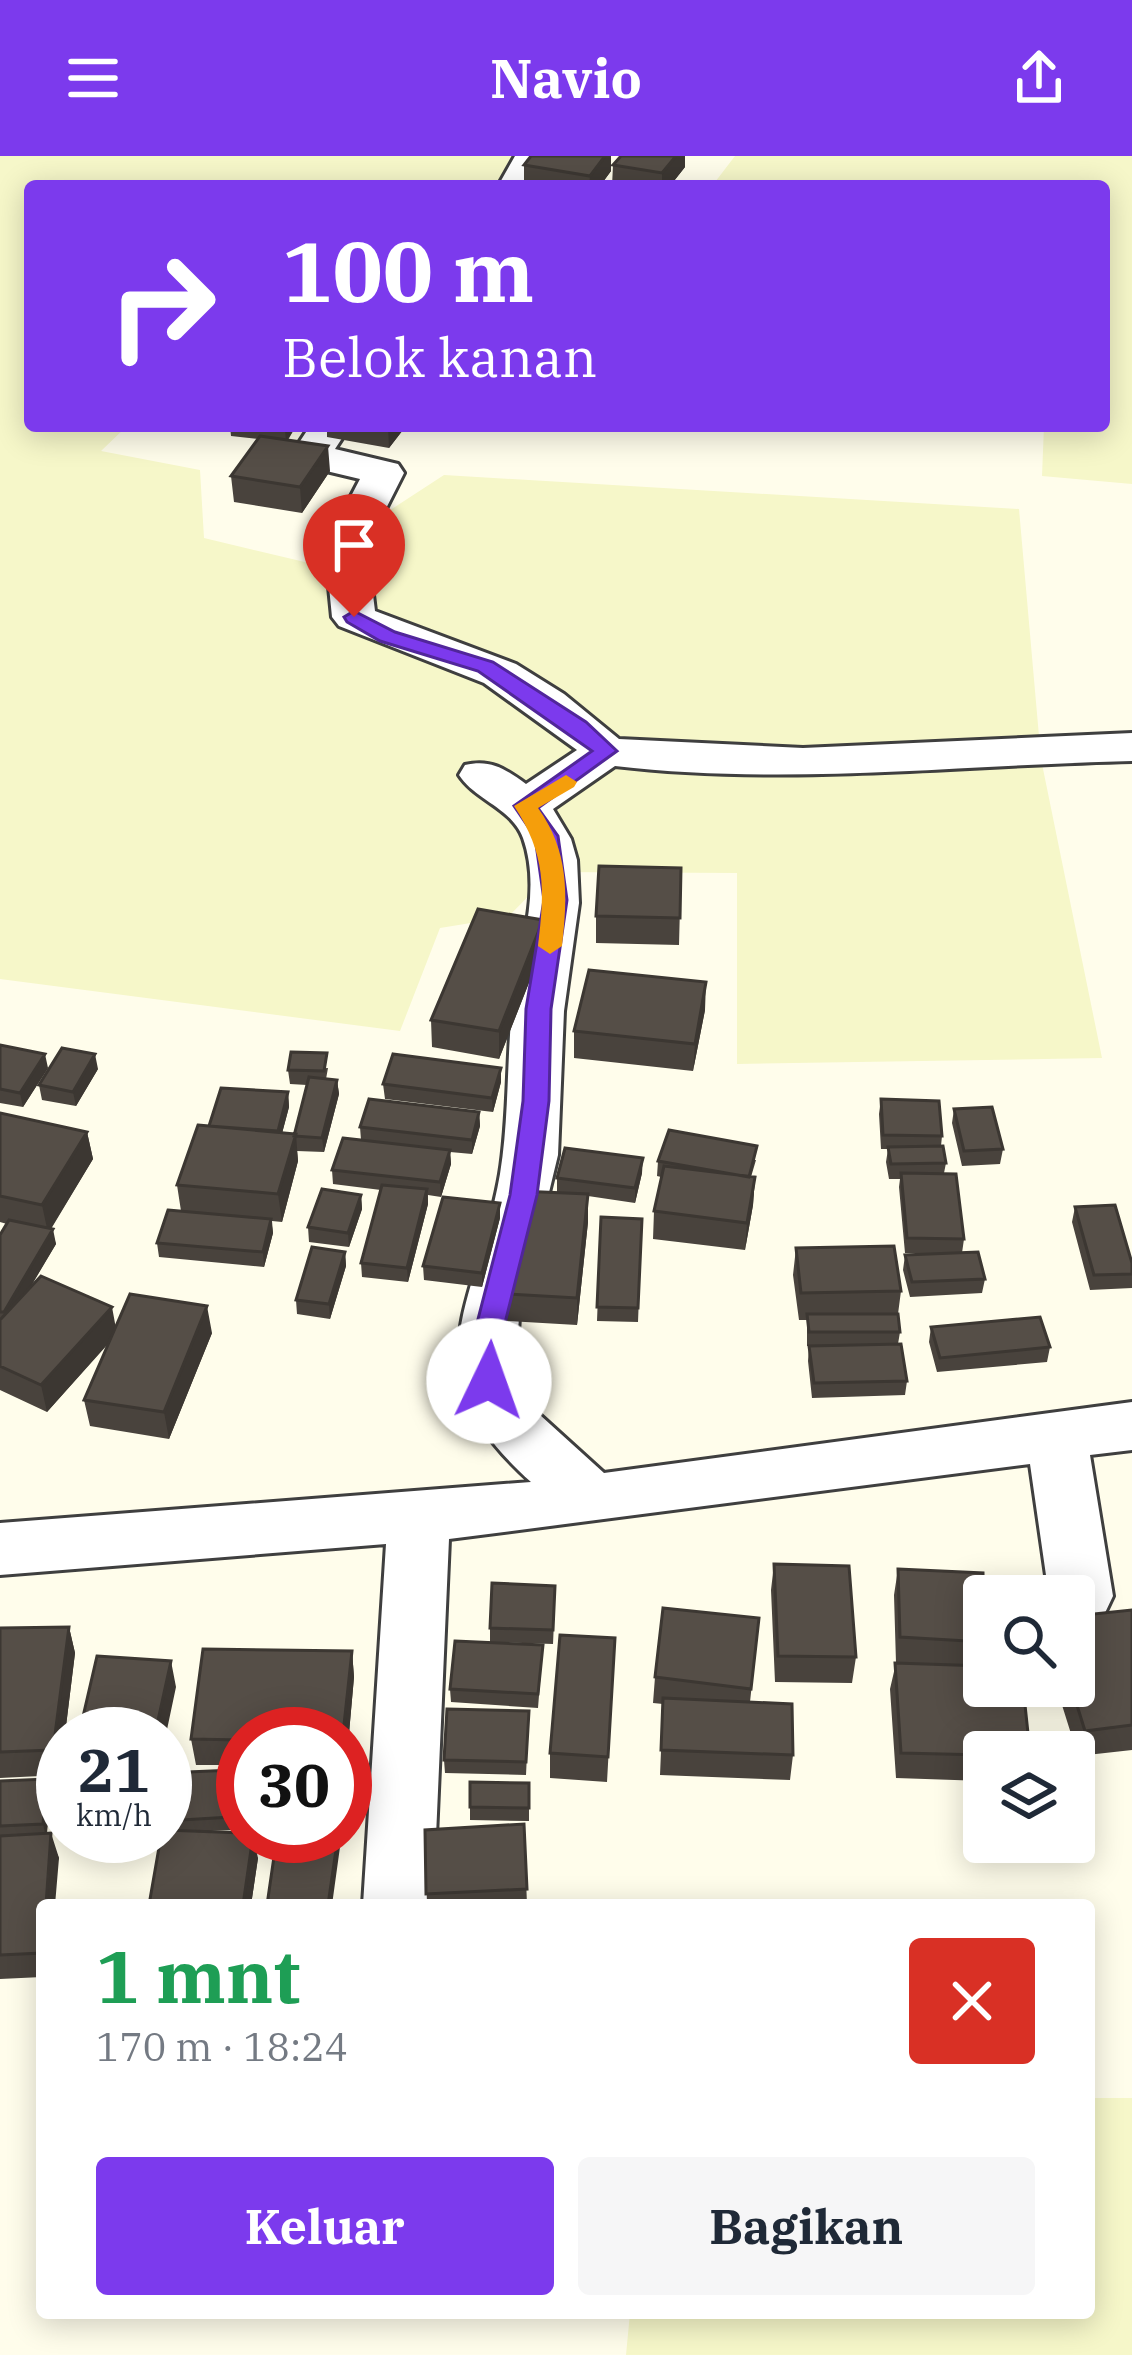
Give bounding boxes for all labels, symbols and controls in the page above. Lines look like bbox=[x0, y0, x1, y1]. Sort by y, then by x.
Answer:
text: Navio bbox=[490, 43, 642, 113]
icon: menu bbox=[60, 45, 126, 111]
icon: share bbox=[1006, 45, 1072, 111]
text: 100 m bbox=[282, 216, 534, 325]
icon: right bbox=[84, 228, 240, 384]
text: Belok kanan bbox=[282, 322, 597, 392]
pin bbox=[303, 494, 405, 617]
icon: arrive bbox=[321, 512, 387, 578]
position arrow bbox=[426, 1318, 552, 1444]
map controls bbox=[963, 1575, 1095, 1863]
button: search bbox=[963, 1575, 1095, 1707]
speed limit sign: 30 bbox=[216, 1707, 372, 1863]
text: 21 bbox=[78, 1730, 150, 1809]
button: layers bbox=[963, 1731, 1095, 1863]
text: km/h bbox=[76, 1795, 152, 1834]
text: 1 mnt bbox=[96, 1929, 300, 2023]
button: close bbox=[909, 1938, 1035, 2064]
text: 170 m · 18:24 bbox=[96, 2021, 348, 2072]
button: Keluar bbox=[96, 2157, 554, 2295]
button: Bagikan bbox=[578, 2157, 1035, 2295]

